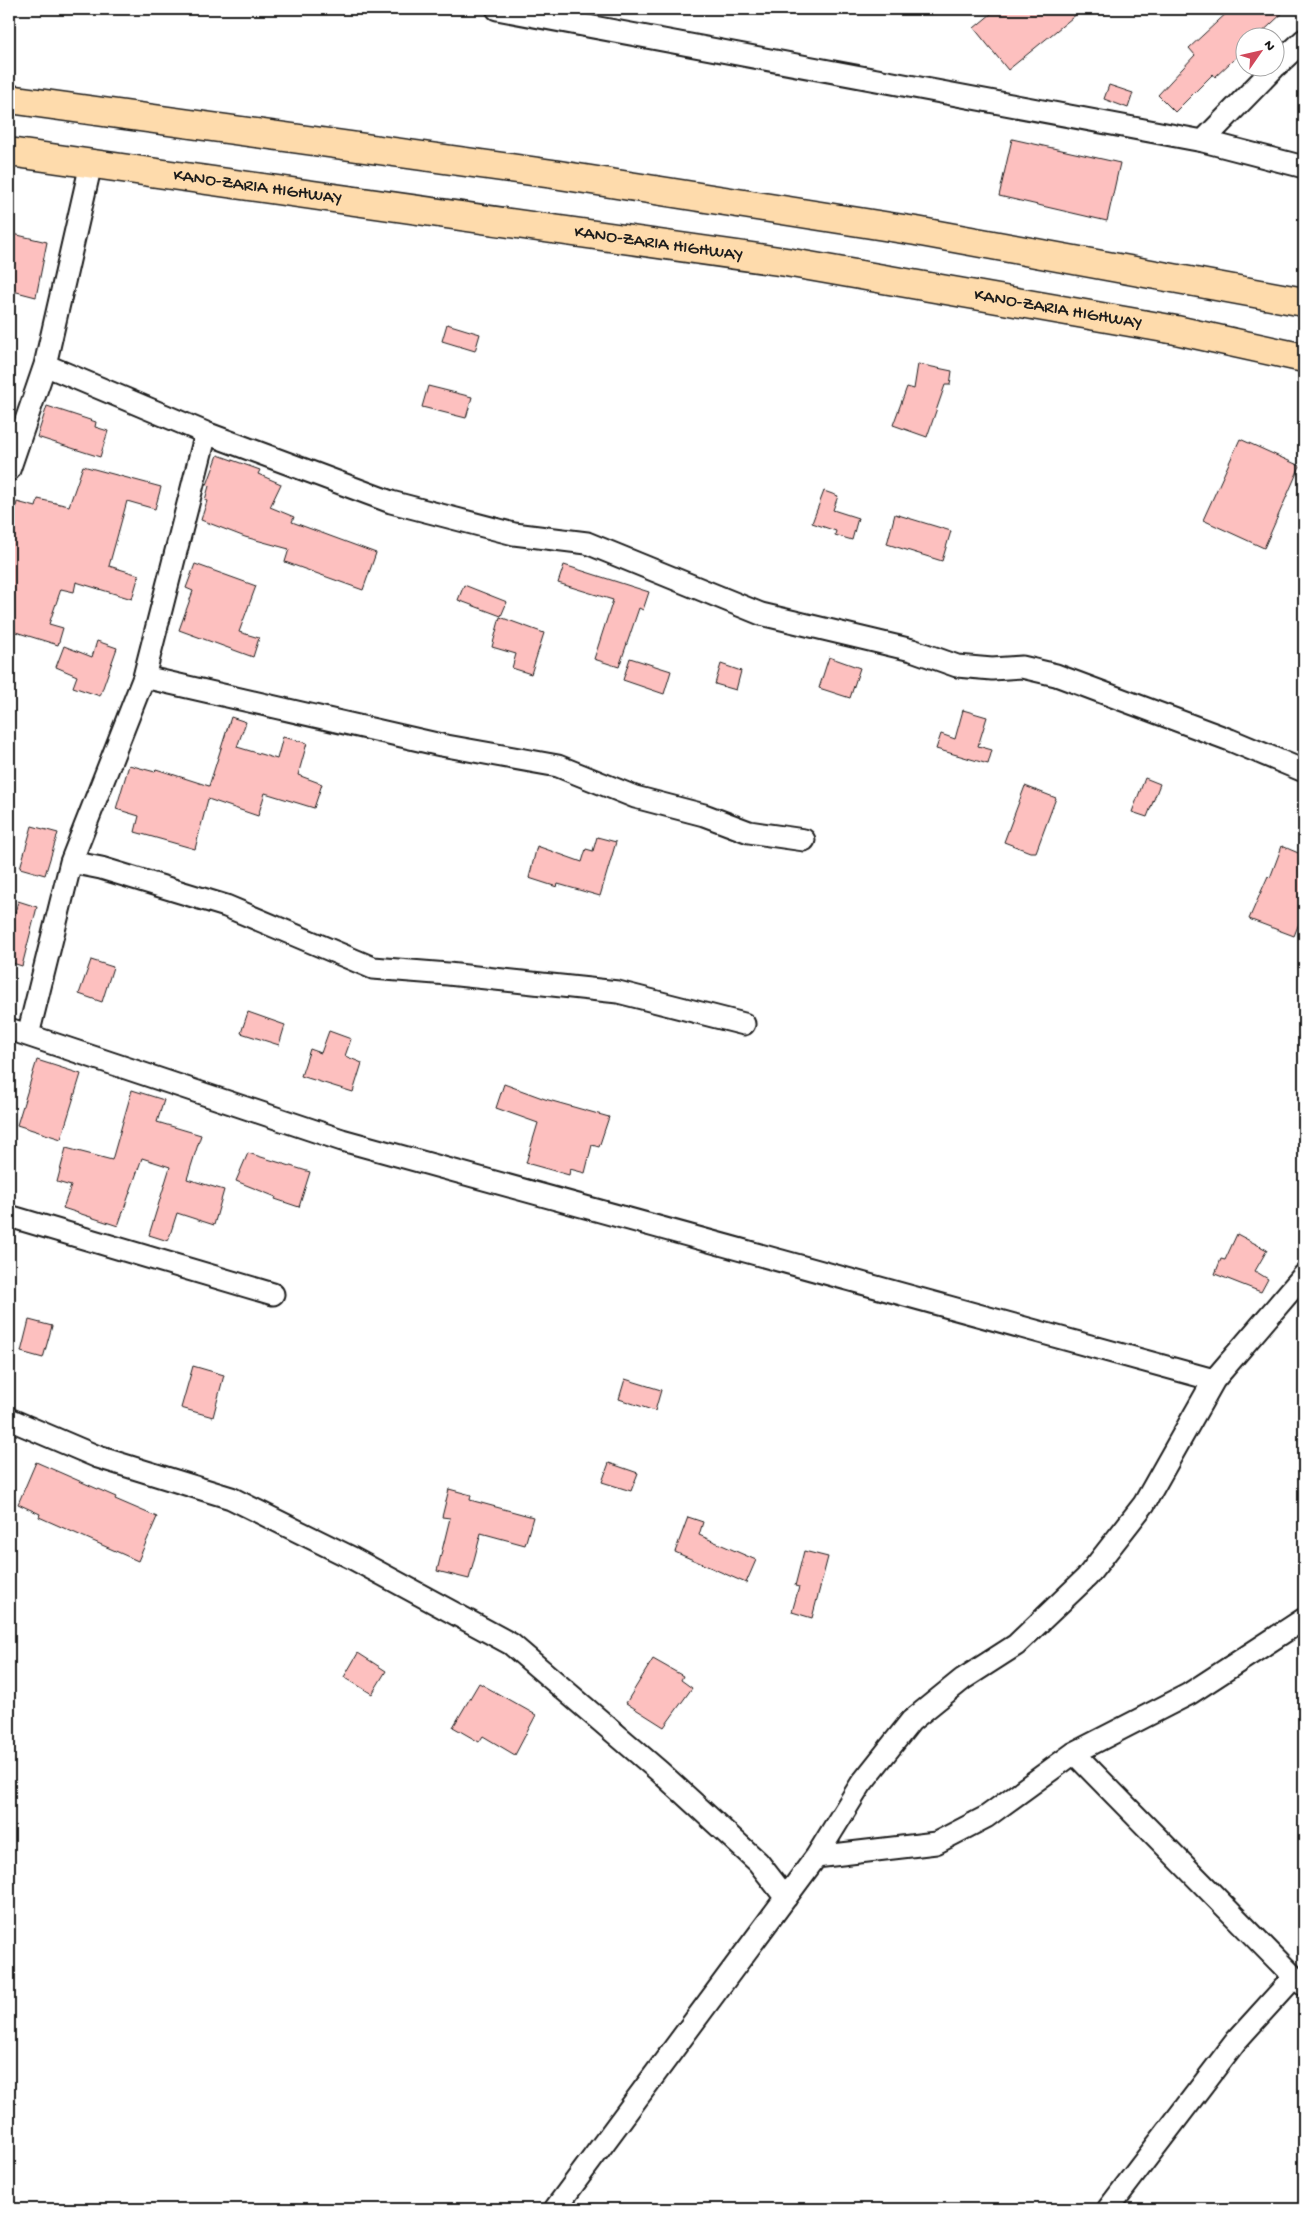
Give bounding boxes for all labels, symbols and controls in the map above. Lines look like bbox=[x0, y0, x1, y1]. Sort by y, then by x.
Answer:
north arrow bbox=[1236, 28, 1286, 78]
text: N bbox=[1259, 38, 1278, 55]
street label: KANO-ZARIA HIGHWAY bbox=[172, 165, 343, 210]
street label: KANO-ZARIA HIGHWAY bbox=[573, 222, 744, 266]
street label: KANO-ZARIA HIGHWAY bbox=[972, 284, 1144, 334]

